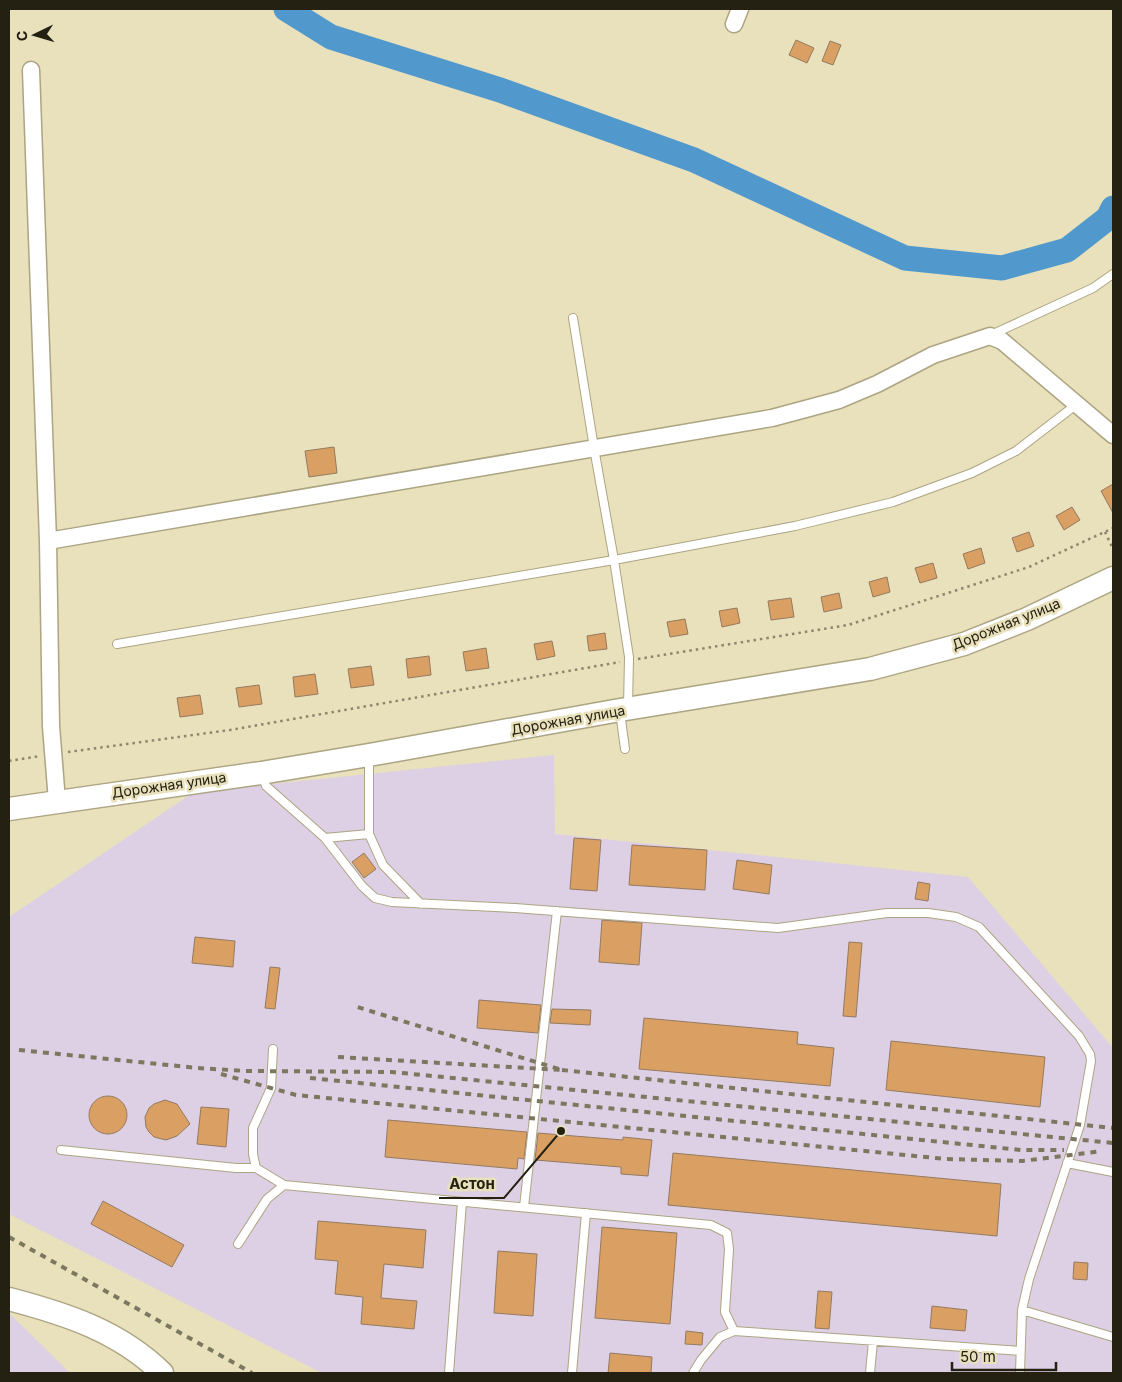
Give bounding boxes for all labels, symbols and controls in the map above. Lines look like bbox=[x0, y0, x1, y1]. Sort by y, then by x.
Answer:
north arrow bbox=[10, 10, 60, 60]
text: С bbox=[13, 30, 30, 42]
street label: Дорожная улица bbox=[949, 594, 1063, 653]
street label: Дорожная улица bbox=[510, 701, 626, 738]
street label: Дорожная улица bbox=[111, 768, 227, 801]
callout: Астон bbox=[439, 1168, 504, 1198]
text: Астон bbox=[449, 1174, 495, 1193]
scale bar bbox=[952, 1340, 1056, 1372]
text: 50 m bbox=[960, 1347, 996, 1366]

